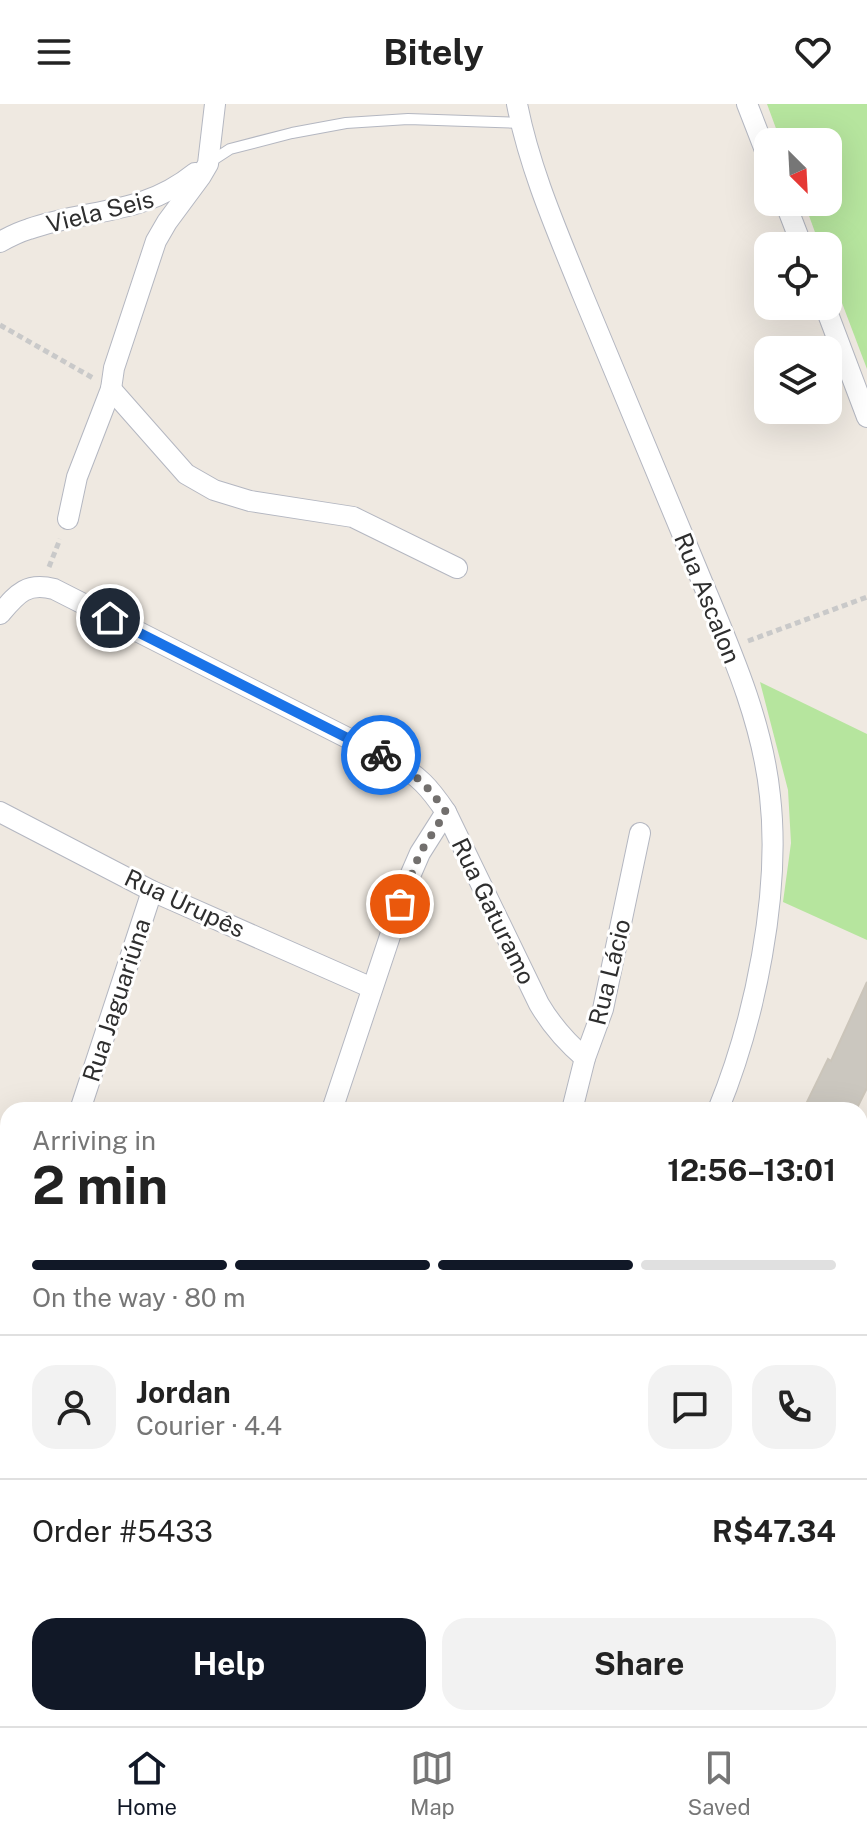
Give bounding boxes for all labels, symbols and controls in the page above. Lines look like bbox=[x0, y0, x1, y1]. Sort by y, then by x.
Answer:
icon: menu bbox=[32, 30, 76, 74]
icon: heart bbox=[791, 30, 835, 74]
text: Bitely bbox=[383, 31, 484, 73]
north arrow bbox=[754, 128, 842, 216]
map controls bbox=[754, 128, 842, 424]
street label: Viela Seis bbox=[43, 184, 157, 238]
button: locate bbox=[754, 232, 842, 320]
button: layers bbox=[754, 336, 842, 424]
street label: Rua Ascalon bbox=[669, 529, 747, 667]
pin bbox=[76, 584, 144, 652]
icon: home bbox=[88, 596, 132, 640]
courier bbox=[341, 715, 421, 795]
icon: bike bbox=[359, 733, 403, 777]
street label: Rua Gaturamo bbox=[447, 833, 541, 989]
street label: Rua Urupês bbox=[120, 863, 250, 943]
pin bbox=[366, 870, 434, 938]
icon: bag bbox=[378, 882, 422, 926]
street label: Rua Jaguariúna bbox=[76, 915, 156, 1085]
street label: Rua Lácio bbox=[582, 916, 636, 1028]
text: Arriving in bbox=[32, 1125, 156, 1156]
text: 12:56–13:01 bbox=[667, 1152, 836, 1188]
text: 2 min bbox=[32, 1155, 168, 1216]
text: On the way · 80 m bbox=[32, 1282, 246, 1313]
button: person bbox=[32, 1365, 116, 1449]
button: chat bbox=[648, 1365, 732, 1449]
button: phone bbox=[752, 1365, 836, 1449]
text: Jordan bbox=[136, 1374, 231, 1410]
text: Courier · 4.4 bbox=[136, 1410, 282, 1441]
text: Order #5433 bbox=[32, 1513, 213, 1549]
text: R$47.34 bbox=[712, 1513, 836, 1549]
button: Help bbox=[32, 1618, 426, 1710]
button: Share bbox=[442, 1618, 836, 1710]
tab: Home bbox=[116, 1746, 177, 1820]
tab: Map bbox=[410, 1746, 455, 1820]
tab: Saved bbox=[688, 1746, 751, 1820]

